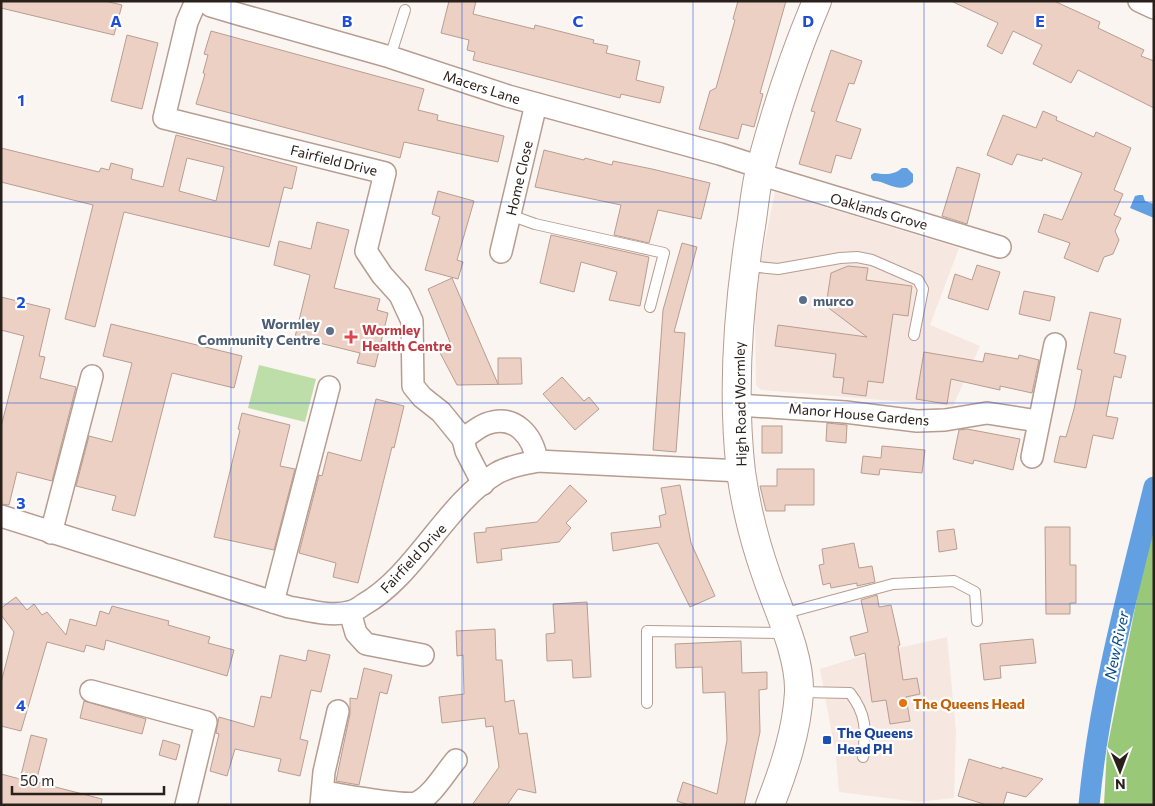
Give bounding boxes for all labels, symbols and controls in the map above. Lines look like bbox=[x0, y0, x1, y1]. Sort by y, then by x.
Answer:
text: A bbox=[110, 11, 122, 30]
text: B bbox=[342, 11, 353, 30]
text: C bbox=[573, 11, 584, 30]
text: D bbox=[802, 11, 814, 30]
text: E bbox=[1035, 11, 1045, 30]
street label: Macers Lane bbox=[441, 67, 523, 107]
text: 1 bbox=[17, 90, 25, 109]
street label: Home Close bbox=[502, 139, 536, 217]
street label: Fairfield Drive bbox=[289, 141, 379, 179]
street label: Oaklands Grove bbox=[828, 189, 930, 233]
text: 2 bbox=[16, 292, 26, 311]
place label: murco bbox=[813, 292, 854, 309]
marker: murco bbox=[797, 294, 809, 306]
place label: Wormley Community Centre bbox=[197, 315, 320, 348]
place label: Wormley Health Centre bbox=[362, 321, 452, 354]
marker: Wormley Community Centre bbox=[324, 325, 336, 337]
marker: Wormley Health Centre bbox=[344, 330, 358, 344]
street label: High Road Wormley bbox=[730, 341, 750, 467]
street label: Manor House Gardens bbox=[788, 399, 930, 429]
text: 3 bbox=[16, 493, 26, 512]
street label: Fairfield Drive bbox=[376, 520, 450, 596]
water label: New River bbox=[1100, 608, 1132, 681]
text: 4 bbox=[16, 695, 26, 714]
place label: The Queens Head bbox=[913, 695, 1025, 712]
marker: The Queens Head bbox=[897, 697, 909, 709]
place label: The Queens Head PH bbox=[837, 724, 913, 757]
marker: The Queens Head PH bbox=[821, 734, 833, 746]
north arrow bbox=[1095, 746, 1145, 796]
scale bar bbox=[12, 764, 165, 796]
text: 50 m bbox=[20, 771, 54, 789]
text: N bbox=[1115, 776, 1126, 793]

